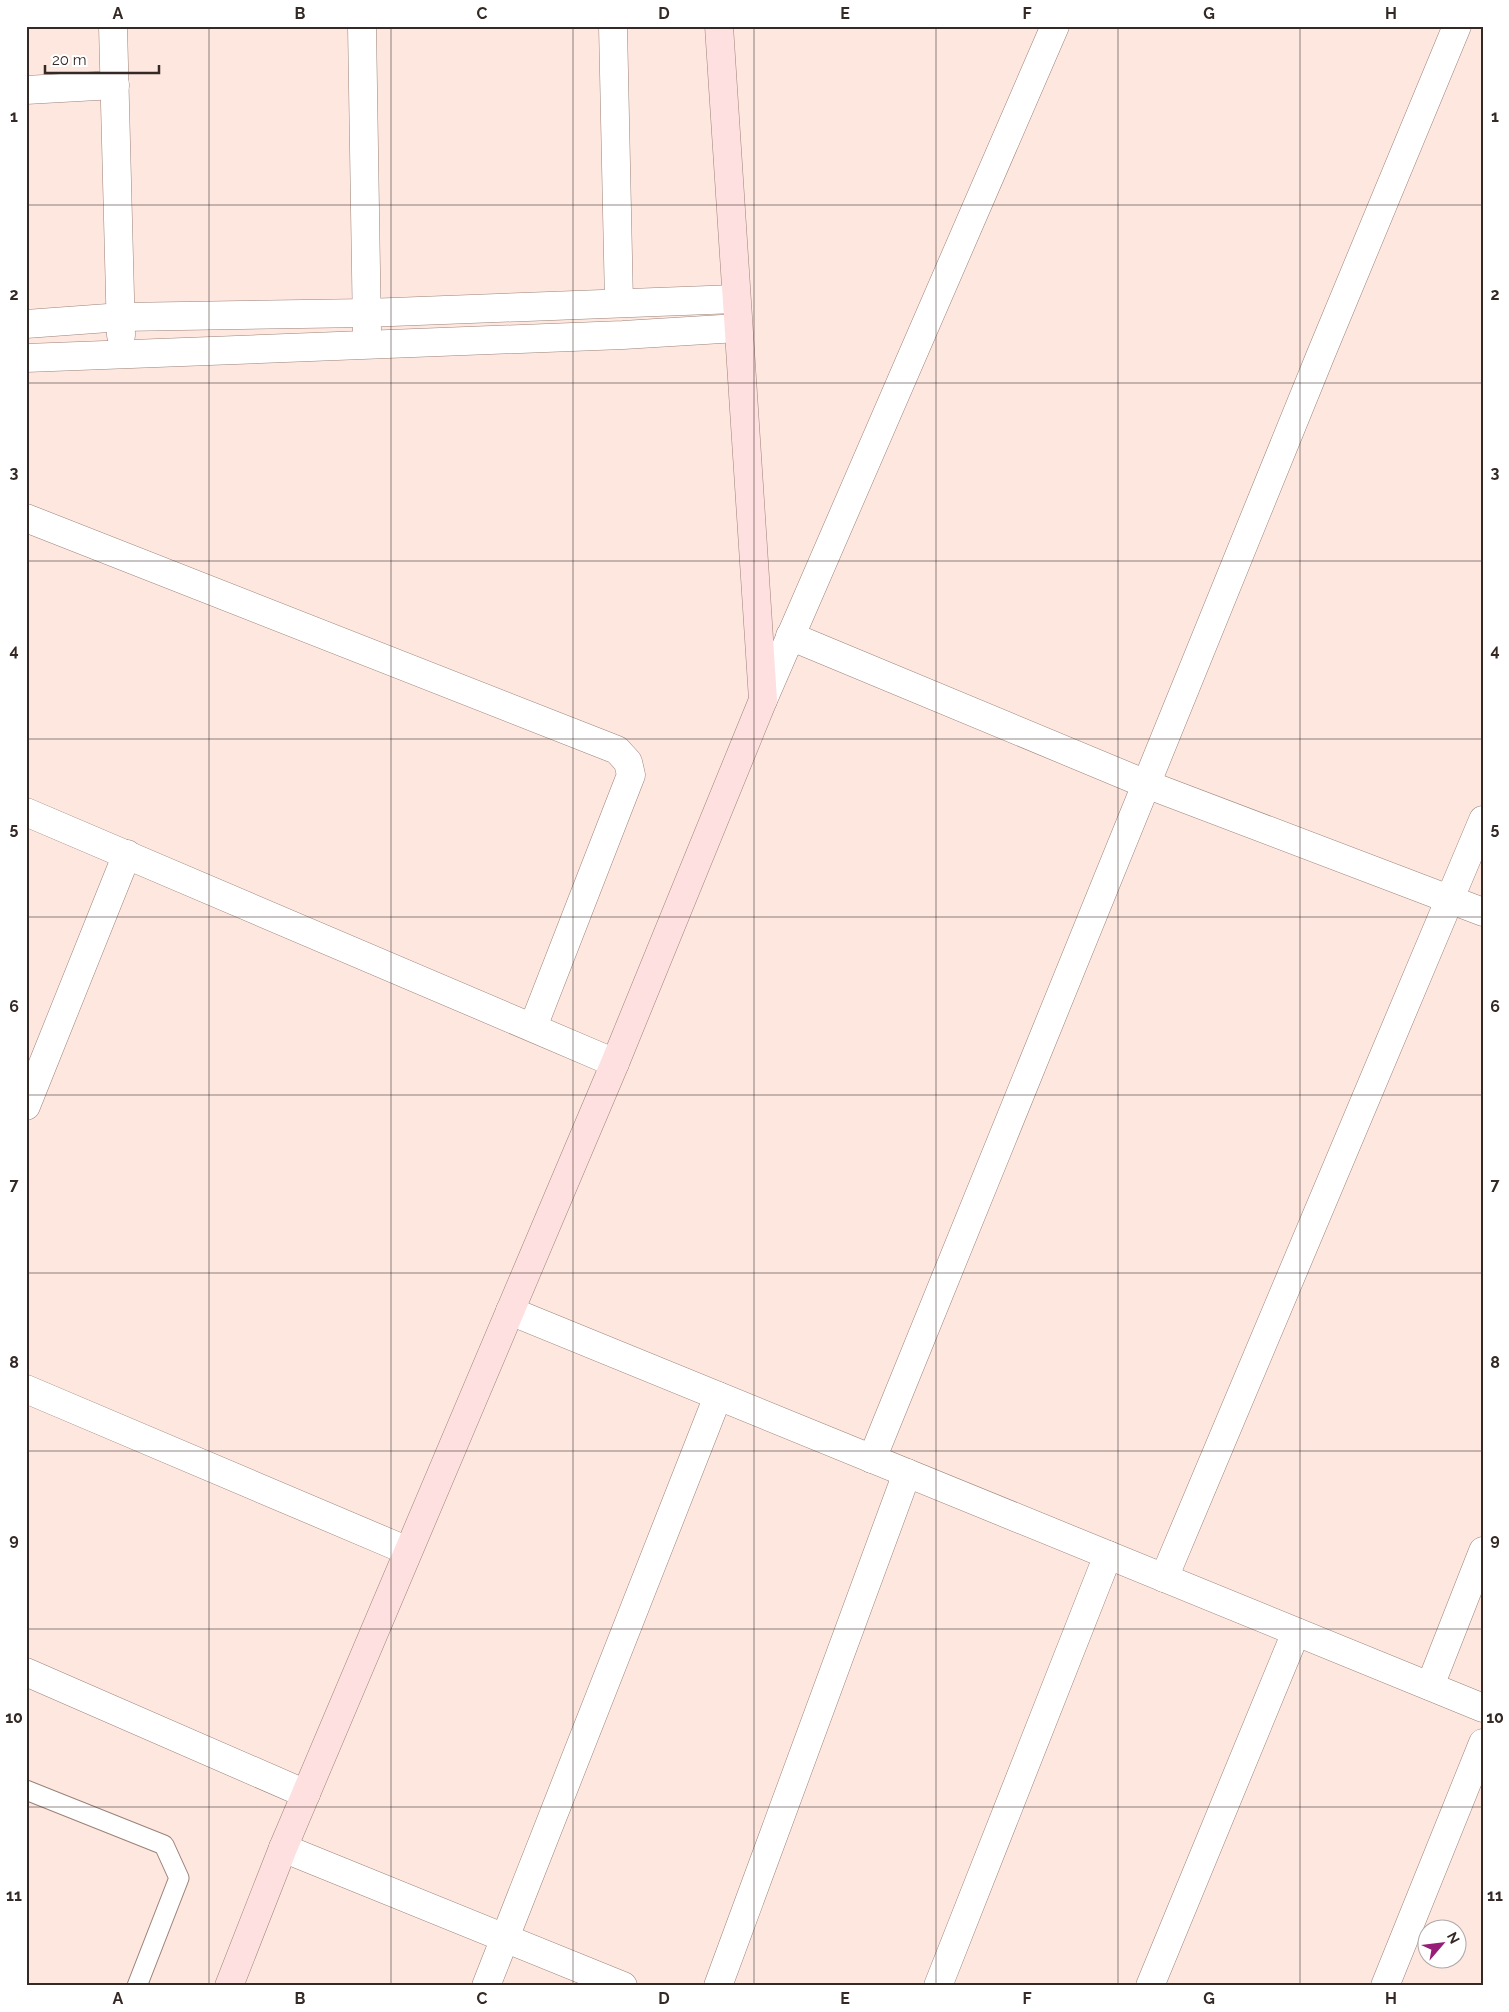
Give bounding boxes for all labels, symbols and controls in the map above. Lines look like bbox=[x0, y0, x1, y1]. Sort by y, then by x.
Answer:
text: A bbox=[113, 4, 124, 23]
text: B bbox=[295, 4, 306, 23]
text: C bbox=[477, 4, 488, 23]
text: D bbox=[658, 4, 670, 23]
text: E bbox=[840, 4, 850, 23]
text: F bbox=[1022, 4, 1032, 23]
text: G bbox=[1203, 4, 1215, 23]
text: H bbox=[1385, 4, 1397, 23]
scale bar bbox=[45, 42, 159, 74]
text: 20 m bbox=[52, 51, 87, 69]
text: 1 bbox=[10, 107, 18, 126]
text: 1 bbox=[1491, 107, 1499, 126]
text: 2 bbox=[9, 285, 19, 304]
text: 2 bbox=[1490, 285, 1500, 304]
text: 3 bbox=[10, 463, 19, 482]
text: 3 bbox=[1491, 463, 1500, 482]
text: 4 bbox=[9, 641, 19, 660]
text: 4 bbox=[1490, 641, 1500, 660]
text: 5 bbox=[10, 819, 19, 838]
text: 5 bbox=[1491, 819, 1500, 838]
text: 6 bbox=[9, 997, 19, 1016]
text: 6 bbox=[1490, 997, 1500, 1016]
text: 7 bbox=[10, 1175, 19, 1194]
text: 7 bbox=[1491, 1175, 1500, 1194]
text: 8 bbox=[9, 1353, 19, 1372]
text: 8 bbox=[1490, 1353, 1500, 1372]
text: 9 bbox=[9, 1530, 19, 1549]
text: 9 bbox=[1490, 1530, 1500, 1549]
text: 10 bbox=[5, 1708, 23, 1727]
text: 10 bbox=[1486, 1708, 1504, 1727]
text: 11 bbox=[6, 1886, 22, 1905]
text: 11 bbox=[1487, 1886, 1503, 1905]
north arrow bbox=[1416, 1920, 1466, 1970]
text: N bbox=[1444, 1929, 1463, 1946]
text: A bbox=[113, 1989, 124, 2008]
text: B bbox=[295, 1989, 306, 2008]
text: C bbox=[477, 1989, 488, 2008]
text: D bbox=[658, 1989, 670, 2008]
text: E bbox=[840, 1989, 850, 2008]
text: F bbox=[1022, 1989, 1032, 2008]
text: G bbox=[1203, 1989, 1215, 2008]
text: H bbox=[1385, 1989, 1397, 2008]

